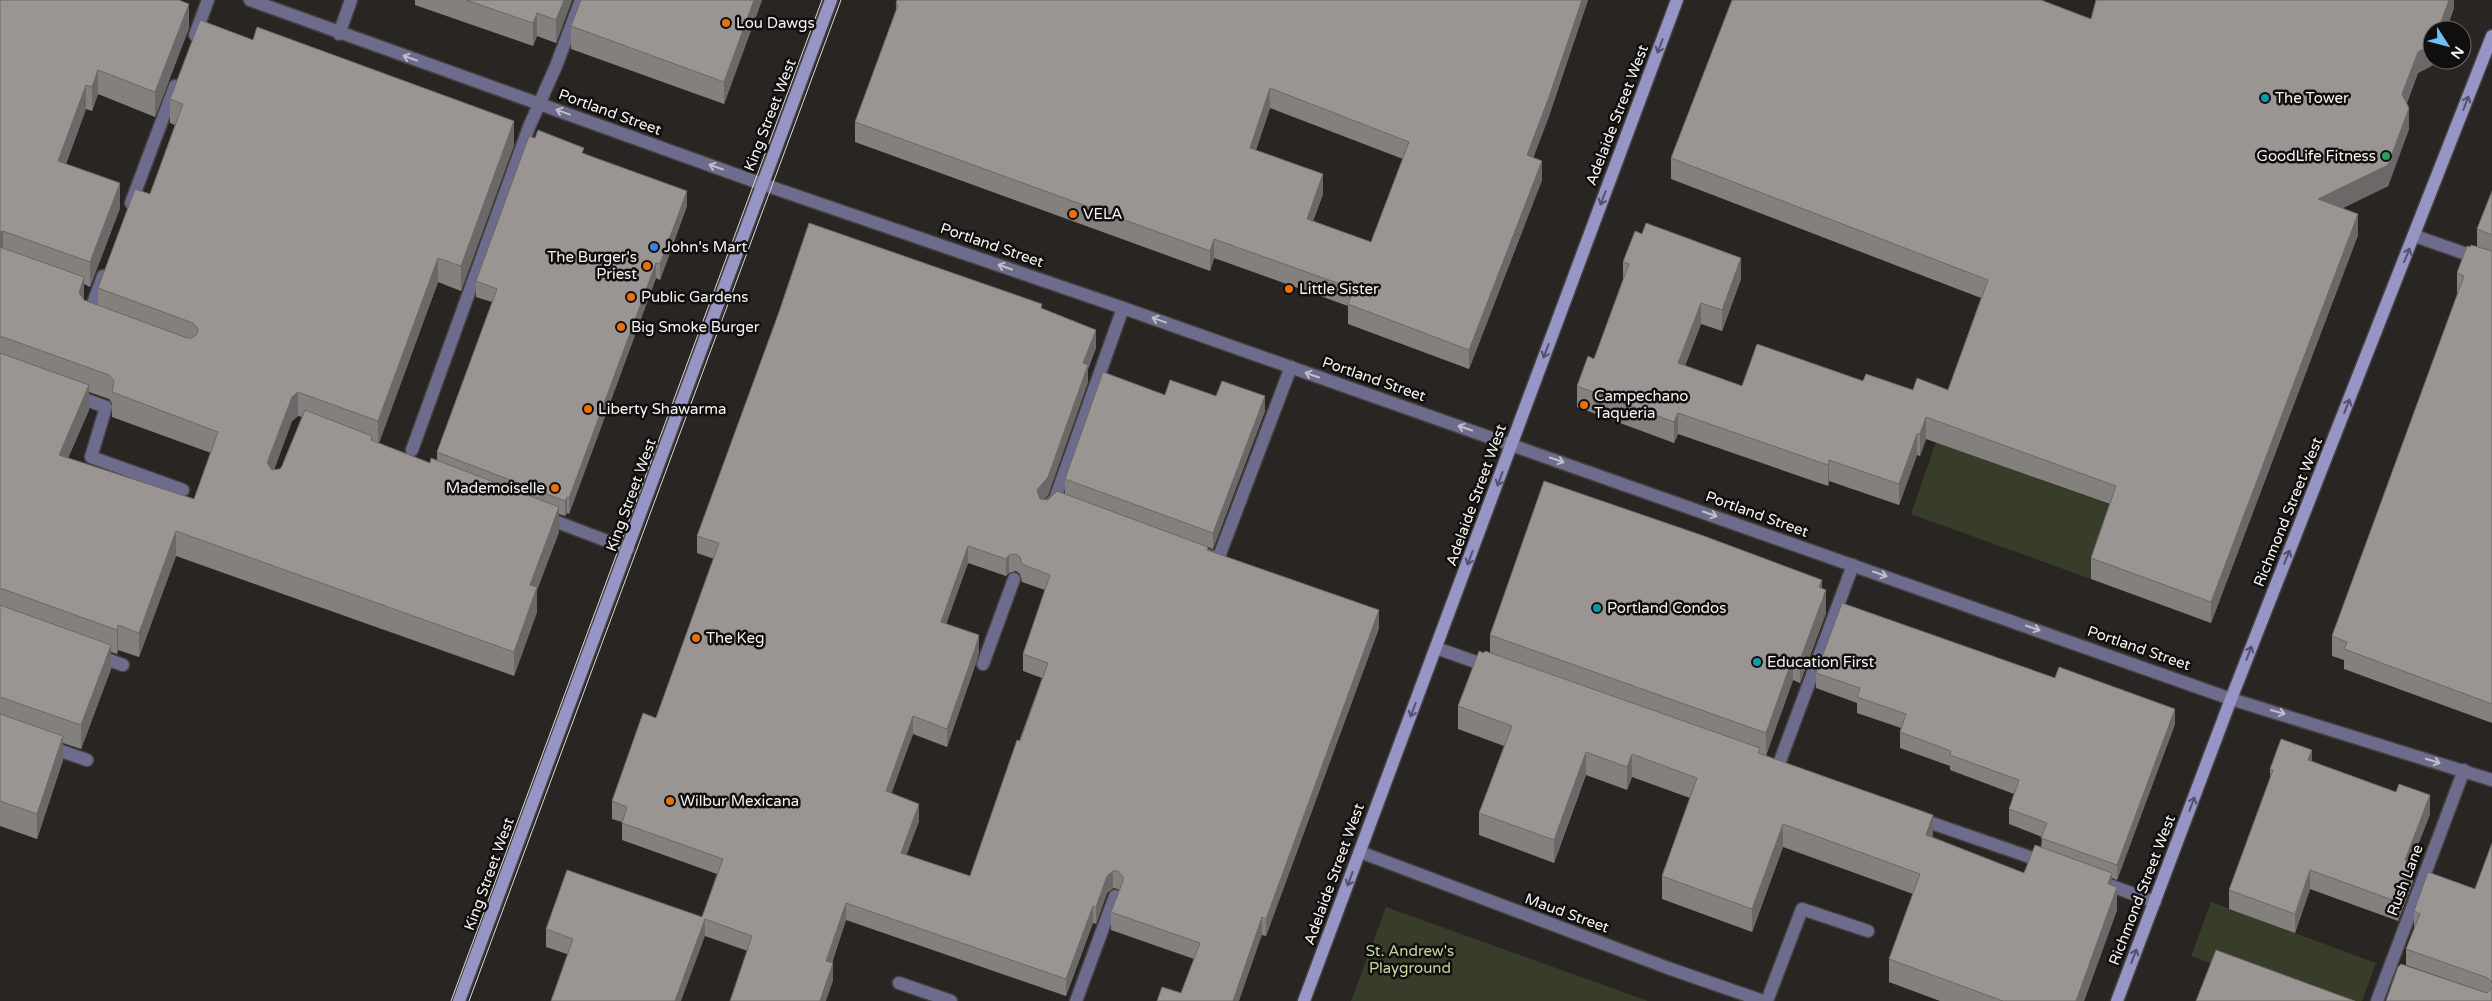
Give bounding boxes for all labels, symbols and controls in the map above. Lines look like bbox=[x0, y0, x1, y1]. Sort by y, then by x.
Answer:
place label: Lou Dawgs bbox=[736, 14, 815, 32]
marker: Lou Dawgs bbox=[720, 17, 732, 29]
north arrow bbox=[2422, 20, 2472, 70]
one-way arrow bbox=[1655, 37, 1664, 53]
street label: Adelaide Street West bbox=[1582, 42, 1652, 188]
text: N bbox=[2447, 43, 2467, 62]
one-way arrow bbox=[402, 53, 418, 63]
street label: King Street West bbox=[740, 56, 800, 174]
street label: Portland Street bbox=[556, 85, 664, 139]
place label: The Tower bbox=[2275, 89, 2349, 107]
marker: The Tower bbox=[2259, 92, 2271, 104]
one-way arrow bbox=[2462, 96, 2471, 112]
one-way arrow bbox=[556, 107, 571, 116]
place label: GoodLife Fitness bbox=[2257, 147, 2376, 165]
marker: GoodLife Fitness bbox=[2380, 150, 2392, 162]
one-way arrow bbox=[709, 162, 724, 171]
one-way arrow bbox=[1598, 190, 1607, 205]
place label: VELA bbox=[1083, 205, 1123, 223]
marker: VELA bbox=[1067, 208, 1079, 220]
street label: Portland Street bbox=[938, 219, 1046, 271]
place label: John's Mart bbox=[664, 238, 747, 256]
marker: John's Mart bbox=[648, 241, 660, 253]
place label: The Burger's Priest bbox=[547, 248, 637, 283]
one-way arrow bbox=[2403, 248, 2412, 263]
marker: The Burger's Priest bbox=[641, 260, 653, 272]
one-way arrow bbox=[998, 262, 1013, 271]
place label: Little Sister bbox=[1299, 280, 1379, 298]
marker: Little Sister bbox=[1283, 283, 1295, 295]
place label: Public Gardens bbox=[641, 288, 749, 306]
marker: Public Gardens bbox=[625, 291, 637, 303]
one-way arrow bbox=[1151, 315, 1167, 324]
place label: Big Smoke Burger bbox=[631, 318, 760, 336]
marker: Big Smoke Burger bbox=[615, 321, 627, 333]
one-way arrow bbox=[1541, 342, 1550, 358]
street label: Portland Street bbox=[1320, 353, 1428, 405]
one-way arrow bbox=[1304, 370, 1320, 379]
place label: Campechano Taqueria bbox=[1594, 387, 1688, 422]
marker: Campechano Taqueria bbox=[1578, 399, 1590, 411]
one-way arrow bbox=[2343, 399, 2352, 414]
place label: Liberty Shawarma bbox=[598, 400, 726, 418]
marker: Liberty Shawarma bbox=[582, 403, 594, 415]
street label: Adelaide Street West bbox=[1442, 422, 1510, 568]
one-way arrow bbox=[1458, 423, 1473, 432]
street label: Richmond Street West bbox=[2250, 434, 2326, 589]
street label: King Street West bbox=[602, 436, 660, 554]
one-way arrow bbox=[1549, 456, 1565, 466]
one-way arrow bbox=[1495, 471, 1504, 486]
place label: Mademoiselle bbox=[446, 479, 545, 497]
marker: Mademoiselle bbox=[549, 482, 561, 494]
street label: Portland Street bbox=[1703, 487, 1811, 541]
one-way arrow bbox=[1702, 510, 1718, 519]
one-way arrow bbox=[1465, 550, 1474, 565]
one-way arrow bbox=[2283, 550, 2292, 565]
one-way arrow bbox=[1872, 570, 1888, 580]
place label: Portland Condos bbox=[1607, 599, 1726, 617]
marker: Portland Condos bbox=[1591, 602, 1603, 614]
street label: Portland Street bbox=[2085, 622, 2193, 674]
one-way arrow bbox=[2025, 624, 2041, 634]
place label: The Keg bbox=[706, 629, 765, 647]
marker: The Keg bbox=[690, 632, 702, 644]
one-way arrow bbox=[2245, 646, 2254, 662]
place label: Education First bbox=[1767, 653, 1874, 671]
marker: Education First bbox=[1751, 656, 1763, 668]
one-way arrow bbox=[1408, 702, 1417, 718]
one-way arrow bbox=[2270, 708, 2286, 718]
one-way arrow bbox=[2425, 756, 2441, 766]
place label: Wilbur Mexicana bbox=[680, 792, 799, 810]
marker: Wilbur Mexicana bbox=[664, 795, 676, 807]
one-way arrow bbox=[2188, 797, 2197, 812]
street label: Adelaide Street West bbox=[1300, 801, 1368, 947]
street label: Richmond Street West bbox=[2105, 812, 2179, 968]
street label: King Street West bbox=[460, 815, 518, 933]
street label: Rush Lane bbox=[2383, 842, 2427, 918]
one-way arrow bbox=[1345, 871, 1354, 886]
street label: Maud Street bbox=[1522, 889, 1612, 937]
park label: St. Andrew's Playground bbox=[1366, 942, 1454, 977]
one-way arrow bbox=[2130, 948, 2139, 964]

